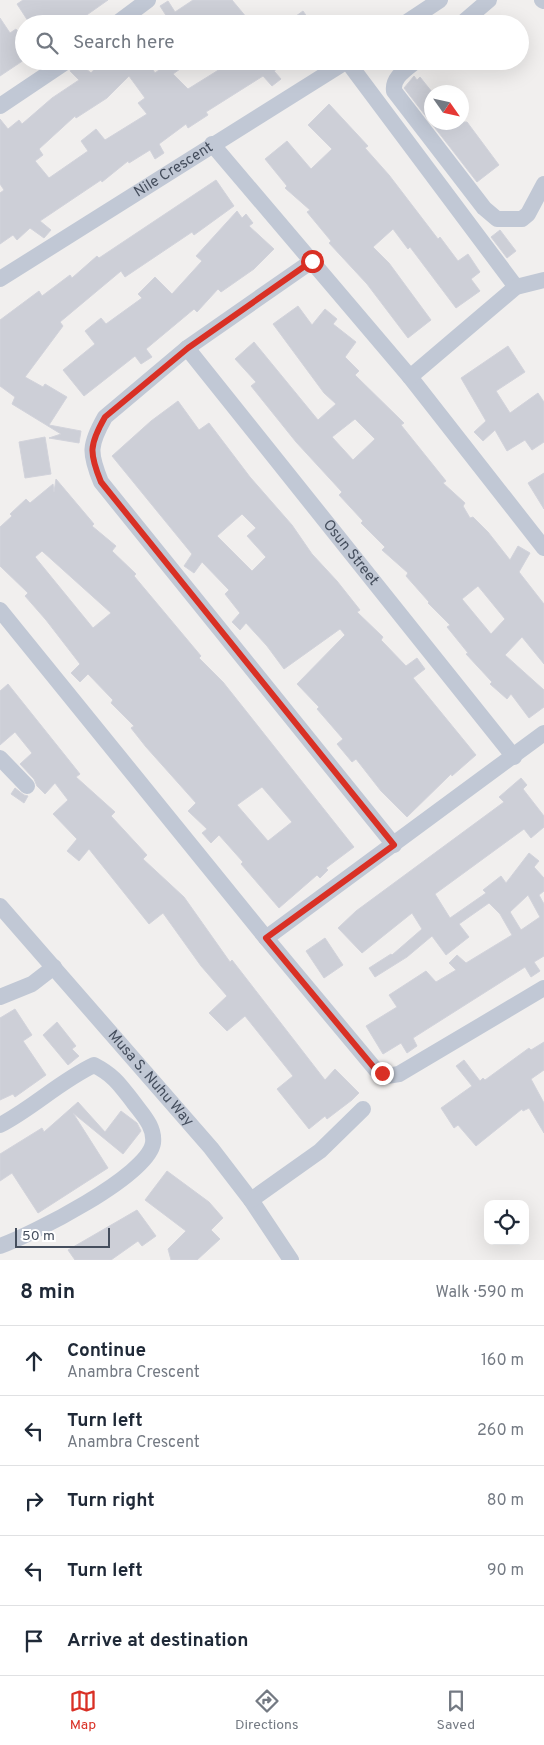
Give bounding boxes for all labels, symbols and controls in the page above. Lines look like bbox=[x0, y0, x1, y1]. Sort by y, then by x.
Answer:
search box bbox=[15, 15, 529, 70]
icon: search bbox=[33, 29, 61, 57]
text: Search here bbox=[73, 31, 175, 55]
north arrow bbox=[424, 85, 469, 130]
street label: Nile Crescent bbox=[131, 138, 217, 202]
route start bbox=[301, 250, 324, 273]
street label: Osun Street bbox=[318, 516, 383, 590]
street label: Musa S. Nuhu Way bbox=[103, 1027, 198, 1131]
route end bbox=[371, 1062, 394, 1085]
map controls bbox=[484, 1200, 529, 1245]
button: locate bbox=[484, 1200, 529, 1245]
scale bar bbox=[15, 1225, 110, 1248]
text: 50 m bbox=[22, 1228, 55, 1245]
text: 8 min bbox=[20, 1279, 75, 1306]
text: Walk · 590 m bbox=[436, 1283, 524, 1303]
text: Continue bbox=[67, 1339, 146, 1363]
icon: ahead bbox=[20, 1347, 48, 1375]
text: 160 m bbox=[481, 1351, 524, 1371]
text: Anambra Crescent bbox=[67, 1363, 200, 1383]
text: Turn left bbox=[67, 1409, 143, 1433]
icon: left bbox=[20, 1417, 48, 1445]
text: 260 m bbox=[477, 1421, 524, 1441]
text: Anambra Crescent bbox=[67, 1433, 200, 1453]
icon: right bbox=[20, 1487, 48, 1515]
text: Turn right bbox=[67, 1489, 155, 1513]
text: 80 m bbox=[487, 1491, 524, 1511]
icon: left bbox=[20, 1557, 48, 1585]
text: Turn left bbox=[67, 1559, 143, 1583]
text: 90 m bbox=[487, 1561, 524, 1581]
icon: arrive bbox=[20, 1627, 48, 1655]
text: Arrive at destination bbox=[67, 1629, 248, 1653]
tab: Map bbox=[69, 1687, 97, 1734]
tab: Directions bbox=[235, 1687, 299, 1734]
tab: Saved bbox=[437, 1687, 475, 1734]

